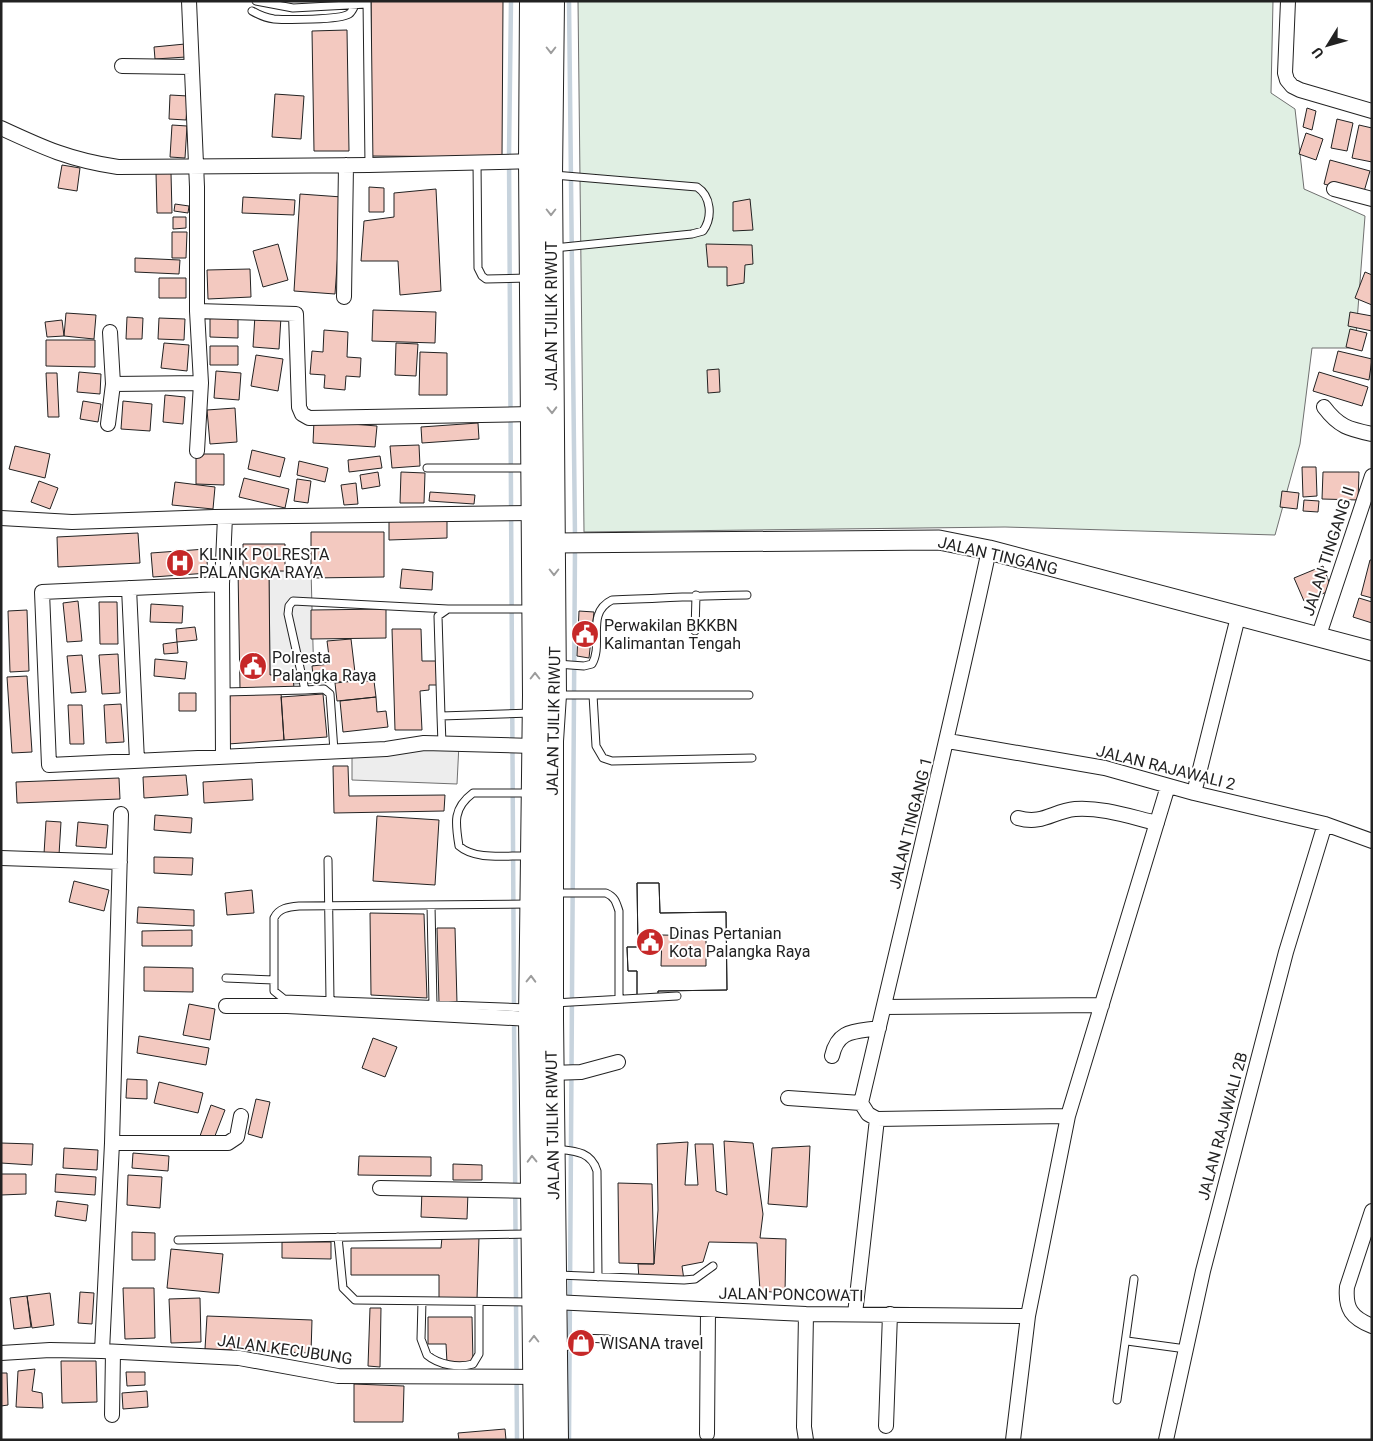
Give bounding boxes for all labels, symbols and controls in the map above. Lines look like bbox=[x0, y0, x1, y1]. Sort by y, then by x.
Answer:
north arrow bbox=[1303, 20, 1353, 70]
text: U bbox=[1308, 44, 1327, 61]
one-way arrow bbox=[546, 46, 556, 54]
one-way arrow bbox=[546, 209, 556, 217]
street label: JALAN TJILIK RIWUT bbox=[542, 241, 561, 391]
one-way arrow bbox=[547, 406, 557, 414]
street label: JALAN TINGANG II bbox=[1299, 484, 1358, 618]
street label: JALAN TINGANG bbox=[936, 532, 1060, 579]
place label: KLINIK POLRESTA PALANGKA RAYA bbox=[199, 545, 330, 582]
hospital icon: KLINIK POLRESTA PALANGKA RAYA bbox=[165, 548, 195, 578]
one-way arrow bbox=[549, 569, 559, 577]
place label: Perwakilan BKKBN Kalimantan Tengah bbox=[604, 616, 741, 653]
public building icon: Perwakilan BKKBN Kalimantan Tengah bbox=[570, 619, 600, 649]
street label: JALAN TJILIK RIWUT bbox=[543, 646, 564, 796]
place label: Polresta Palangka Raya bbox=[272, 648, 377, 685]
public building icon: Polresta Palangka Raya bbox=[238, 651, 268, 681]
one-way arrow bbox=[530, 672, 540, 680]
street label: JALAN RAJAWALI 2 bbox=[1094, 741, 1237, 794]
street label: JALAN TINGANG 1 bbox=[885, 755, 936, 891]
place label: Dinas Pertanian Kota Palangka Raya bbox=[669, 924, 810, 961]
public building icon: Dinas Pertanian Kota Palangka Raya bbox=[635, 927, 665, 957]
one-way arrow bbox=[526, 974, 536, 982]
street label: JALAN TJILIK RIWUT bbox=[542, 1050, 563, 1200]
street label: JALAN RAJAWALI 2B bbox=[1194, 1050, 1251, 1202]
one-way arrow bbox=[527, 1154, 537, 1162]
street label: JALAN PONCOWATI bbox=[718, 1284, 864, 1305]
shop icon: WISANA travel bbox=[566, 1328, 596, 1358]
street label: JALAN KECUBUNG bbox=[216, 1331, 354, 1368]
one-way arrow bbox=[529, 1334, 539, 1342]
place label: WISANA travel bbox=[600, 1334, 703, 1353]

